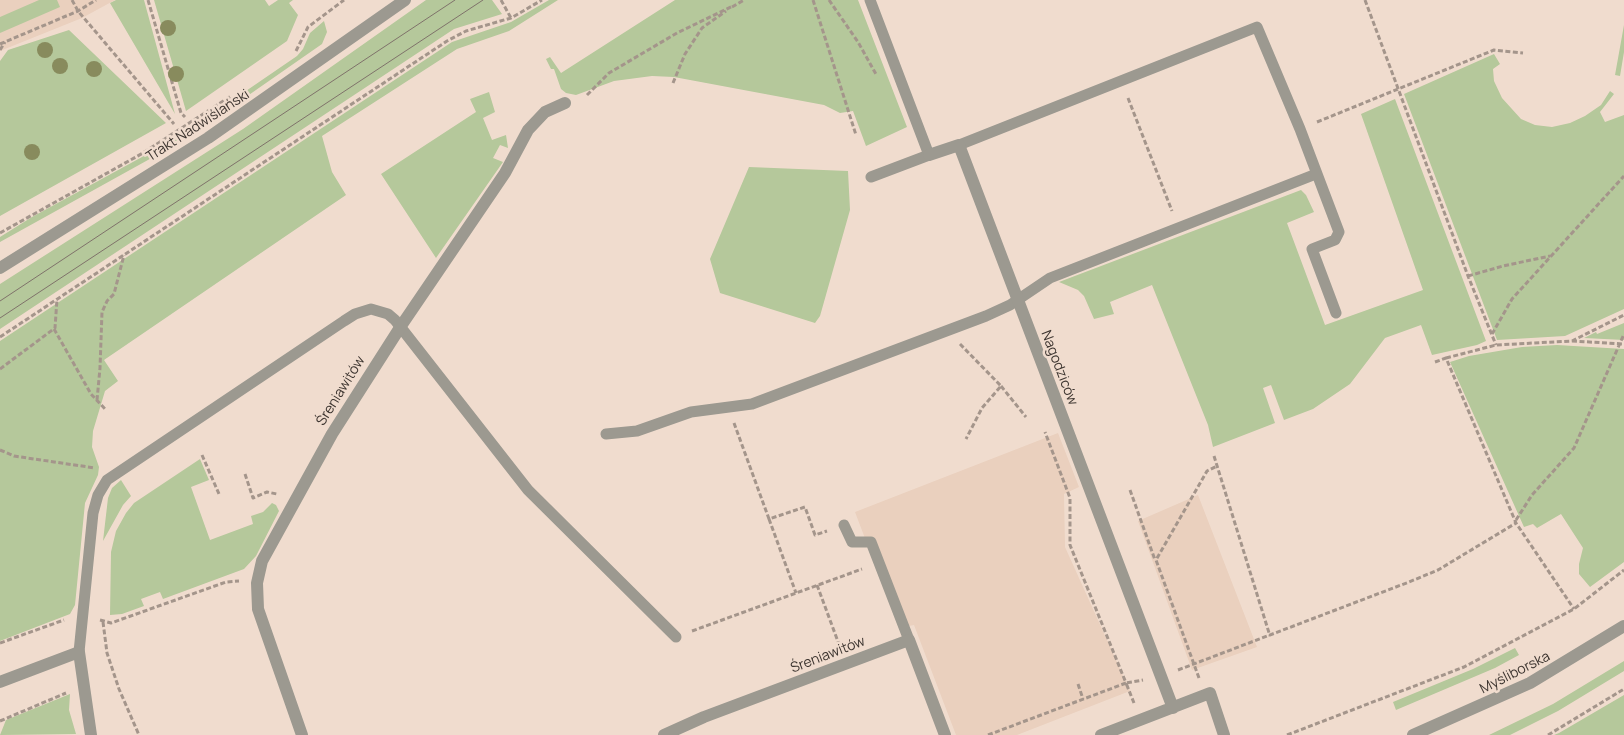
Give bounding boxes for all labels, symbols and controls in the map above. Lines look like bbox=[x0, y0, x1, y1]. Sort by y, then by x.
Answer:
street label: Trakt Nadwiślański bbox=[143, 86, 253, 166]
street label: Nagodziców bbox=[1037, 328, 1081, 408]
street label: Śreniawitów bbox=[313, 353, 369, 429]
street label: Śreniawitów bbox=[788, 633, 868, 677]
street label: Myśliborska bbox=[1477, 648, 1553, 698]

